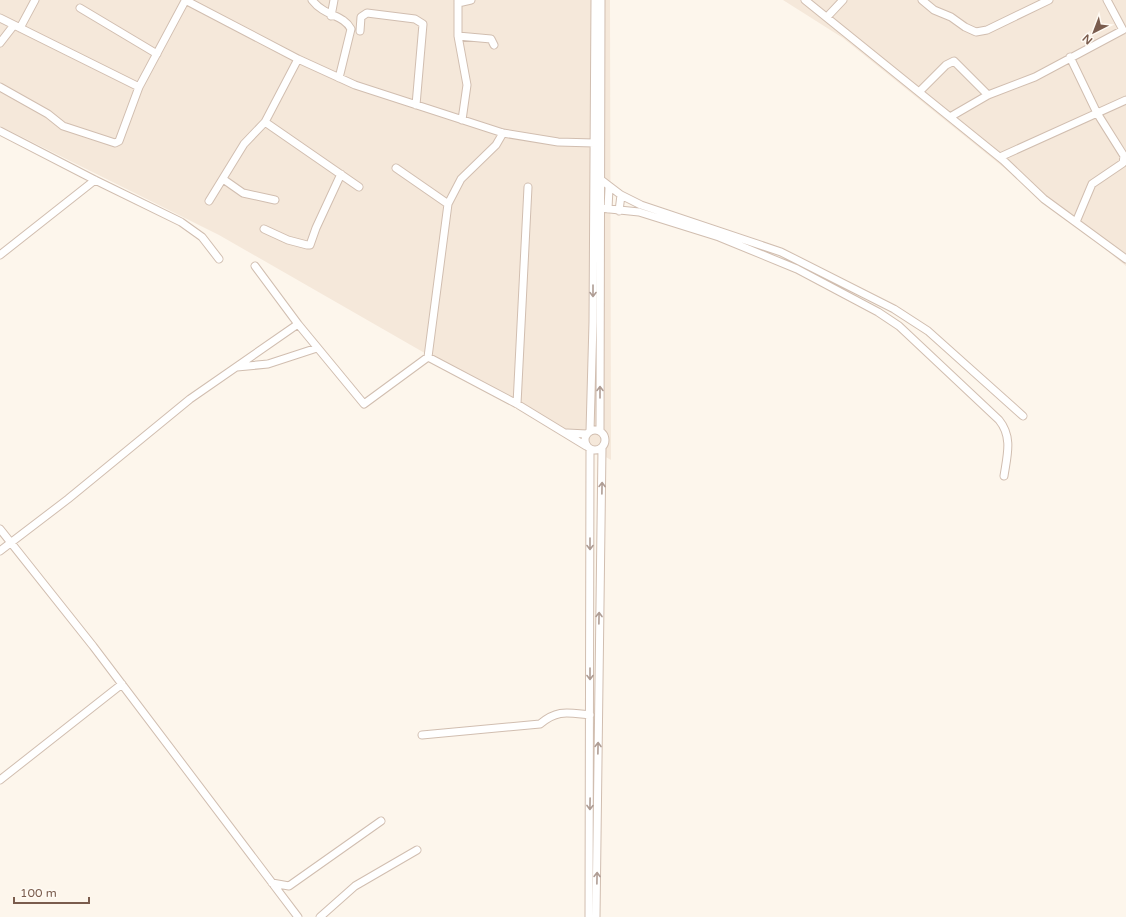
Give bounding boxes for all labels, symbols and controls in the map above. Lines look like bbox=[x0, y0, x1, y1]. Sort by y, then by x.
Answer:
north arrow bbox=[1074, 12, 1114, 52]
text: N bbox=[1080, 31, 1095, 47]
one-way arrow bbox=[589, 284, 597, 297]
one-way arrow bbox=[596, 386, 604, 399]
one-way arrow bbox=[598, 482, 606, 495]
one-way arrow bbox=[586, 537, 594, 550]
one-way arrow bbox=[596, 612, 603, 625]
one-way arrow bbox=[586, 667, 594, 680]
one-way arrow bbox=[594, 742, 602, 755]
one-way arrow bbox=[586, 797, 594, 810]
one-way arrow bbox=[593, 872, 600, 885]
scale bar bbox=[14, 879, 89, 905]
text: 100 m bbox=[20, 886, 57, 900]

